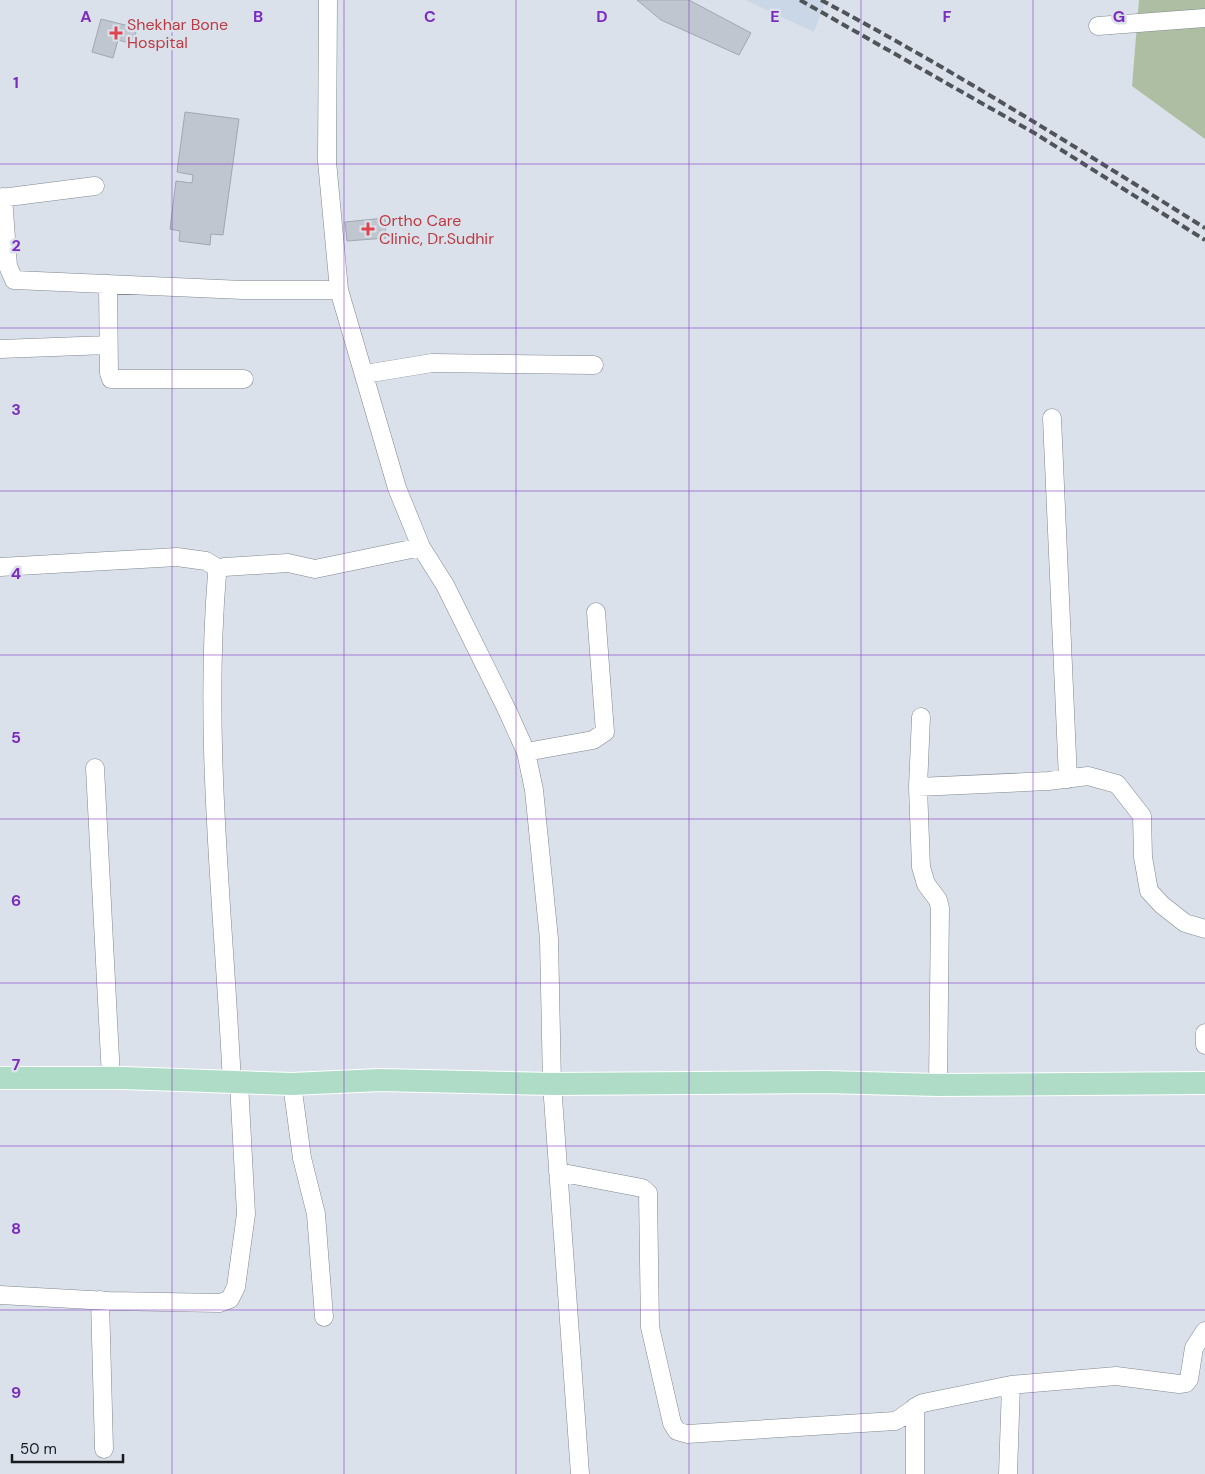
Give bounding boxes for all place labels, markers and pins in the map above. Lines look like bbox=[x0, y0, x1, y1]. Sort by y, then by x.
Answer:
place label: Shekhar Bone Hospital bbox=[127, 14, 228, 53]
marker: Shekhar Bone Hospital bbox=[109, 26, 123, 40]
place label: Ortho Care Clinic, Dr.Sudhir bbox=[379, 210, 494, 249]
marker: Ortho Care Clinic, Dr.Sudhir bbox=[361, 222, 375, 236]

